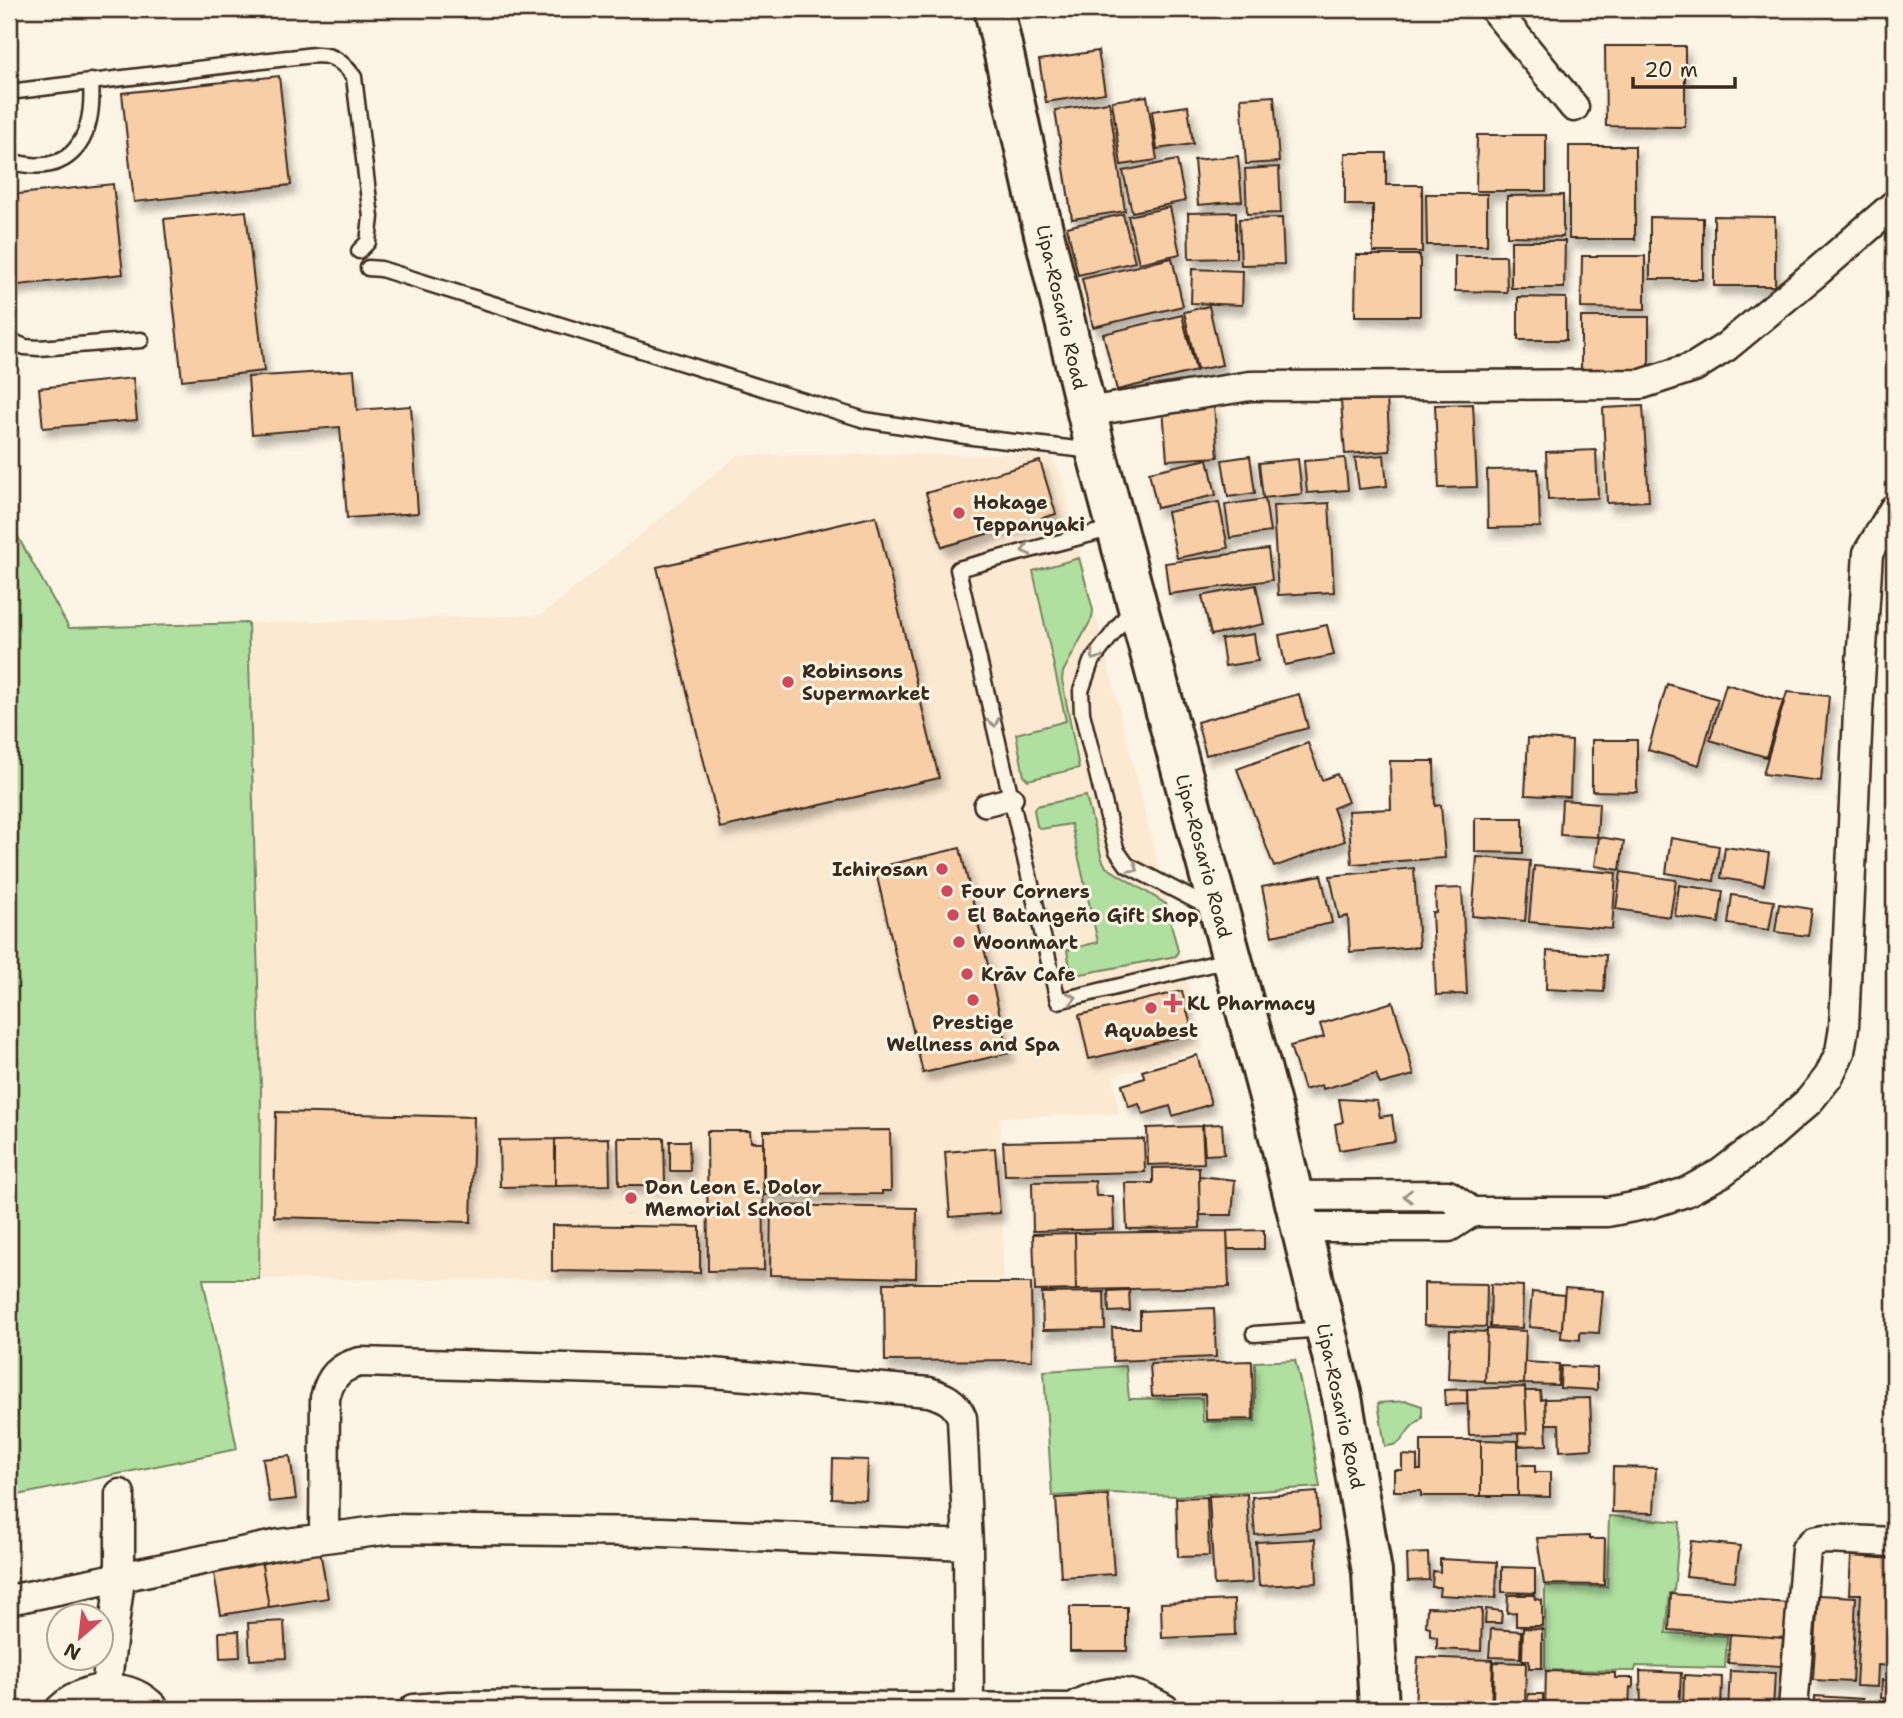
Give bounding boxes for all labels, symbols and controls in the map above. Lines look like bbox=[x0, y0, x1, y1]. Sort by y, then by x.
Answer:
scale bar bbox=[1633, 46, 1735, 90]
text: 20 m bbox=[1644, 56, 1698, 84]
street label: Lipa-Rosario Road bbox=[1030, 222, 1093, 392]
place label: Hokage Teppanyaki bbox=[973, 490, 1085, 537]
marker: Hokage Teppanyaki bbox=[951, 505, 967, 521]
one-way arrow bbox=[1020, 542, 1032, 556]
one-way arrow bbox=[1090, 649, 1103, 662]
place label: Robinsons Supermarket bbox=[802, 659, 930, 706]
marker: Robinsons Supermarket bbox=[780, 674, 796, 690]
one-way arrow bbox=[986, 715, 1000, 727]
street label: Lipa-Rosario Road bbox=[1170, 771, 1237, 941]
place label: Ichirosan bbox=[832, 857, 928, 882]
one-way arrow bbox=[1126, 860, 1139, 873]
marker: Ichirosan bbox=[934, 861, 950, 877]
place label: Four Corners bbox=[961, 879, 1090, 904]
marker: Four Corners bbox=[939, 883, 955, 899]
place label: El Batangeño Gift Shop bbox=[967, 903, 1199, 928]
marker: El Batangeño Gift Shop bbox=[945, 907, 961, 923]
place label: Woonmart bbox=[973, 930, 1078, 955]
marker: Woonmart bbox=[951, 934, 967, 950]
place label: Krāv Cafe bbox=[981, 962, 1076, 987]
marker: Krāv Cafe bbox=[959, 966, 975, 982]
place label: KL Pharmacy bbox=[1187, 991, 1316, 1016]
marker: Prestige Wellness and Spa bbox=[965, 992, 981, 1008]
one-way arrow bbox=[1066, 992, 1078, 1006]
marker: KL Pharmacy bbox=[1165, 995, 1181, 1011]
marker: Aquabest bbox=[1143, 1000, 1159, 1016]
place label: Prestige Wellness and Spa bbox=[886, 1010, 1060, 1057]
place label: Aquabest bbox=[1104, 1018, 1198, 1043]
place label: Don Leon E. Dolor Memorial School bbox=[645, 1175, 822, 1222]
one-way arrow bbox=[1403, 1188, 1414, 1203]
marker: Don Leon E. Dolor Memorial School bbox=[623, 1190, 639, 1206]
street label: Lipa-Rosario Road bbox=[1311, 1321, 1370, 1491]
north arrow bbox=[46, 1602, 116, 1672]
text: N bbox=[60, 1637, 85, 1666]

